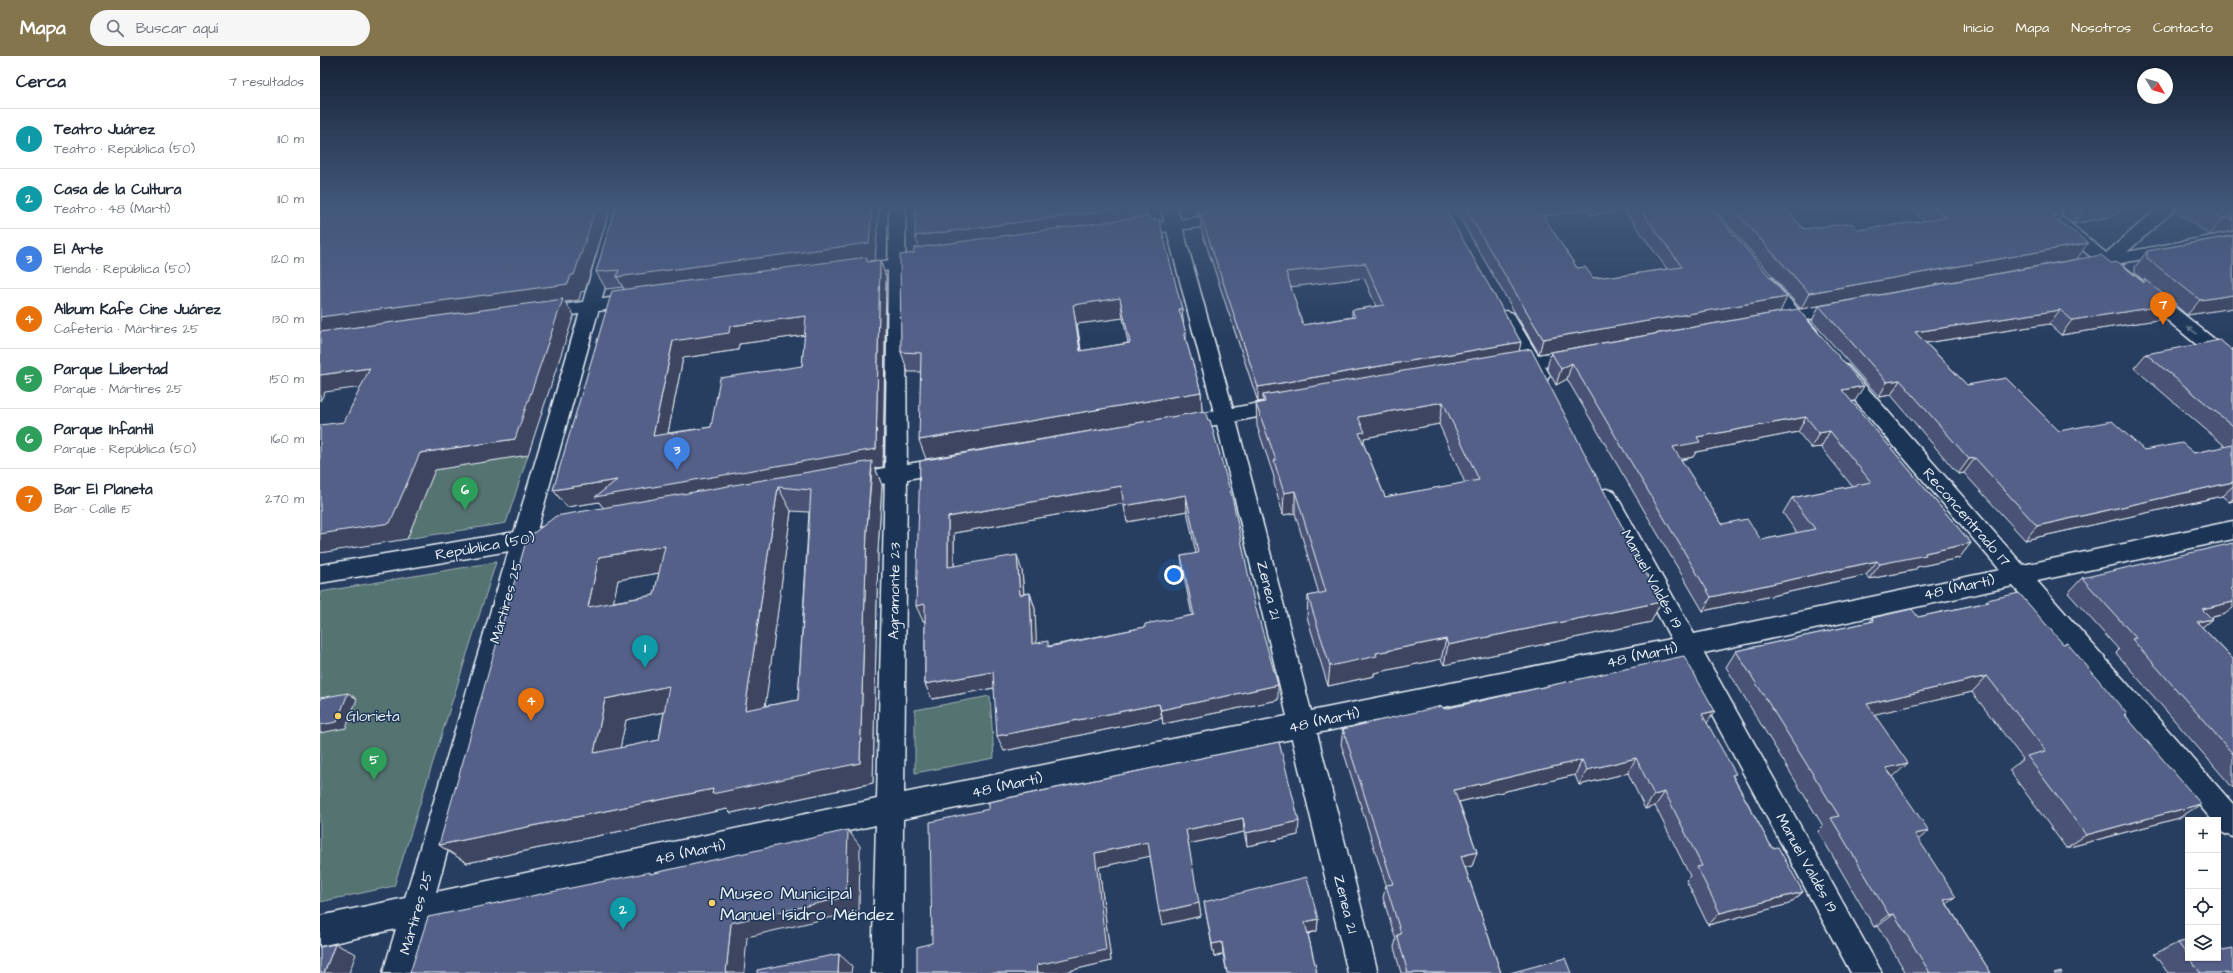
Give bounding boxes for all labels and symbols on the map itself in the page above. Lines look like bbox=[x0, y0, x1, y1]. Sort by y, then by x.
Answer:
north arrow bbox=[2137, 68, 2173, 104]
pin: 7 bbox=[2150, 292, 2176, 325]
one-way arrow bbox=[2187, 326, 2197, 335]
pin: 3 bbox=[664, 437, 690, 470]
street label: Reconcentrado 17 bbox=[1918, 463, 2015, 571]
pin: 6 bbox=[452, 477, 478, 510]
street label: Manuel Valdés 19 bbox=[1616, 526, 1688, 633]
street label: República (50) bbox=[434, 527, 537, 566]
street label: Agramonte 23 bbox=[883, 542, 907, 640]
street label: Mártires 25 bbox=[485, 558, 529, 646]
street label: Zenea 21 bbox=[1251, 559, 1286, 622]
your location bbox=[1164, 565, 1184, 585]
street label: 48 (Martí) bbox=[1922, 570, 1997, 605]
pin: 1 bbox=[632, 635, 658, 668]
street label: 48 (Martí) bbox=[1605, 638, 1680, 673]
pin: 4 bbox=[518, 688, 544, 721]
street label: 48 (Martí) bbox=[1287, 703, 1362, 738]
place label: Glorieta bbox=[346, 706, 400, 727]
marker: Glorieta bbox=[333, 711, 343, 721]
pin: 5 bbox=[361, 747, 387, 780]
street label: 48 (Martí) bbox=[970, 768, 1045, 803]
street label: Manuel Valdés 19 bbox=[1771, 810, 1843, 917]
street label: 48 (Martí) bbox=[653, 835, 728, 870]
street label: Mártires 25 bbox=[395, 869, 439, 957]
street label: Zenea 21 bbox=[1328, 873, 1363, 936]
place label: Museo Municipal Manuel Isidro Méndez bbox=[720, 881, 895, 927]
pin: 2 bbox=[610, 897, 636, 930]
marker: Museo Municipal Manuel Isidro Méndez bbox=[707, 898, 717, 908]

